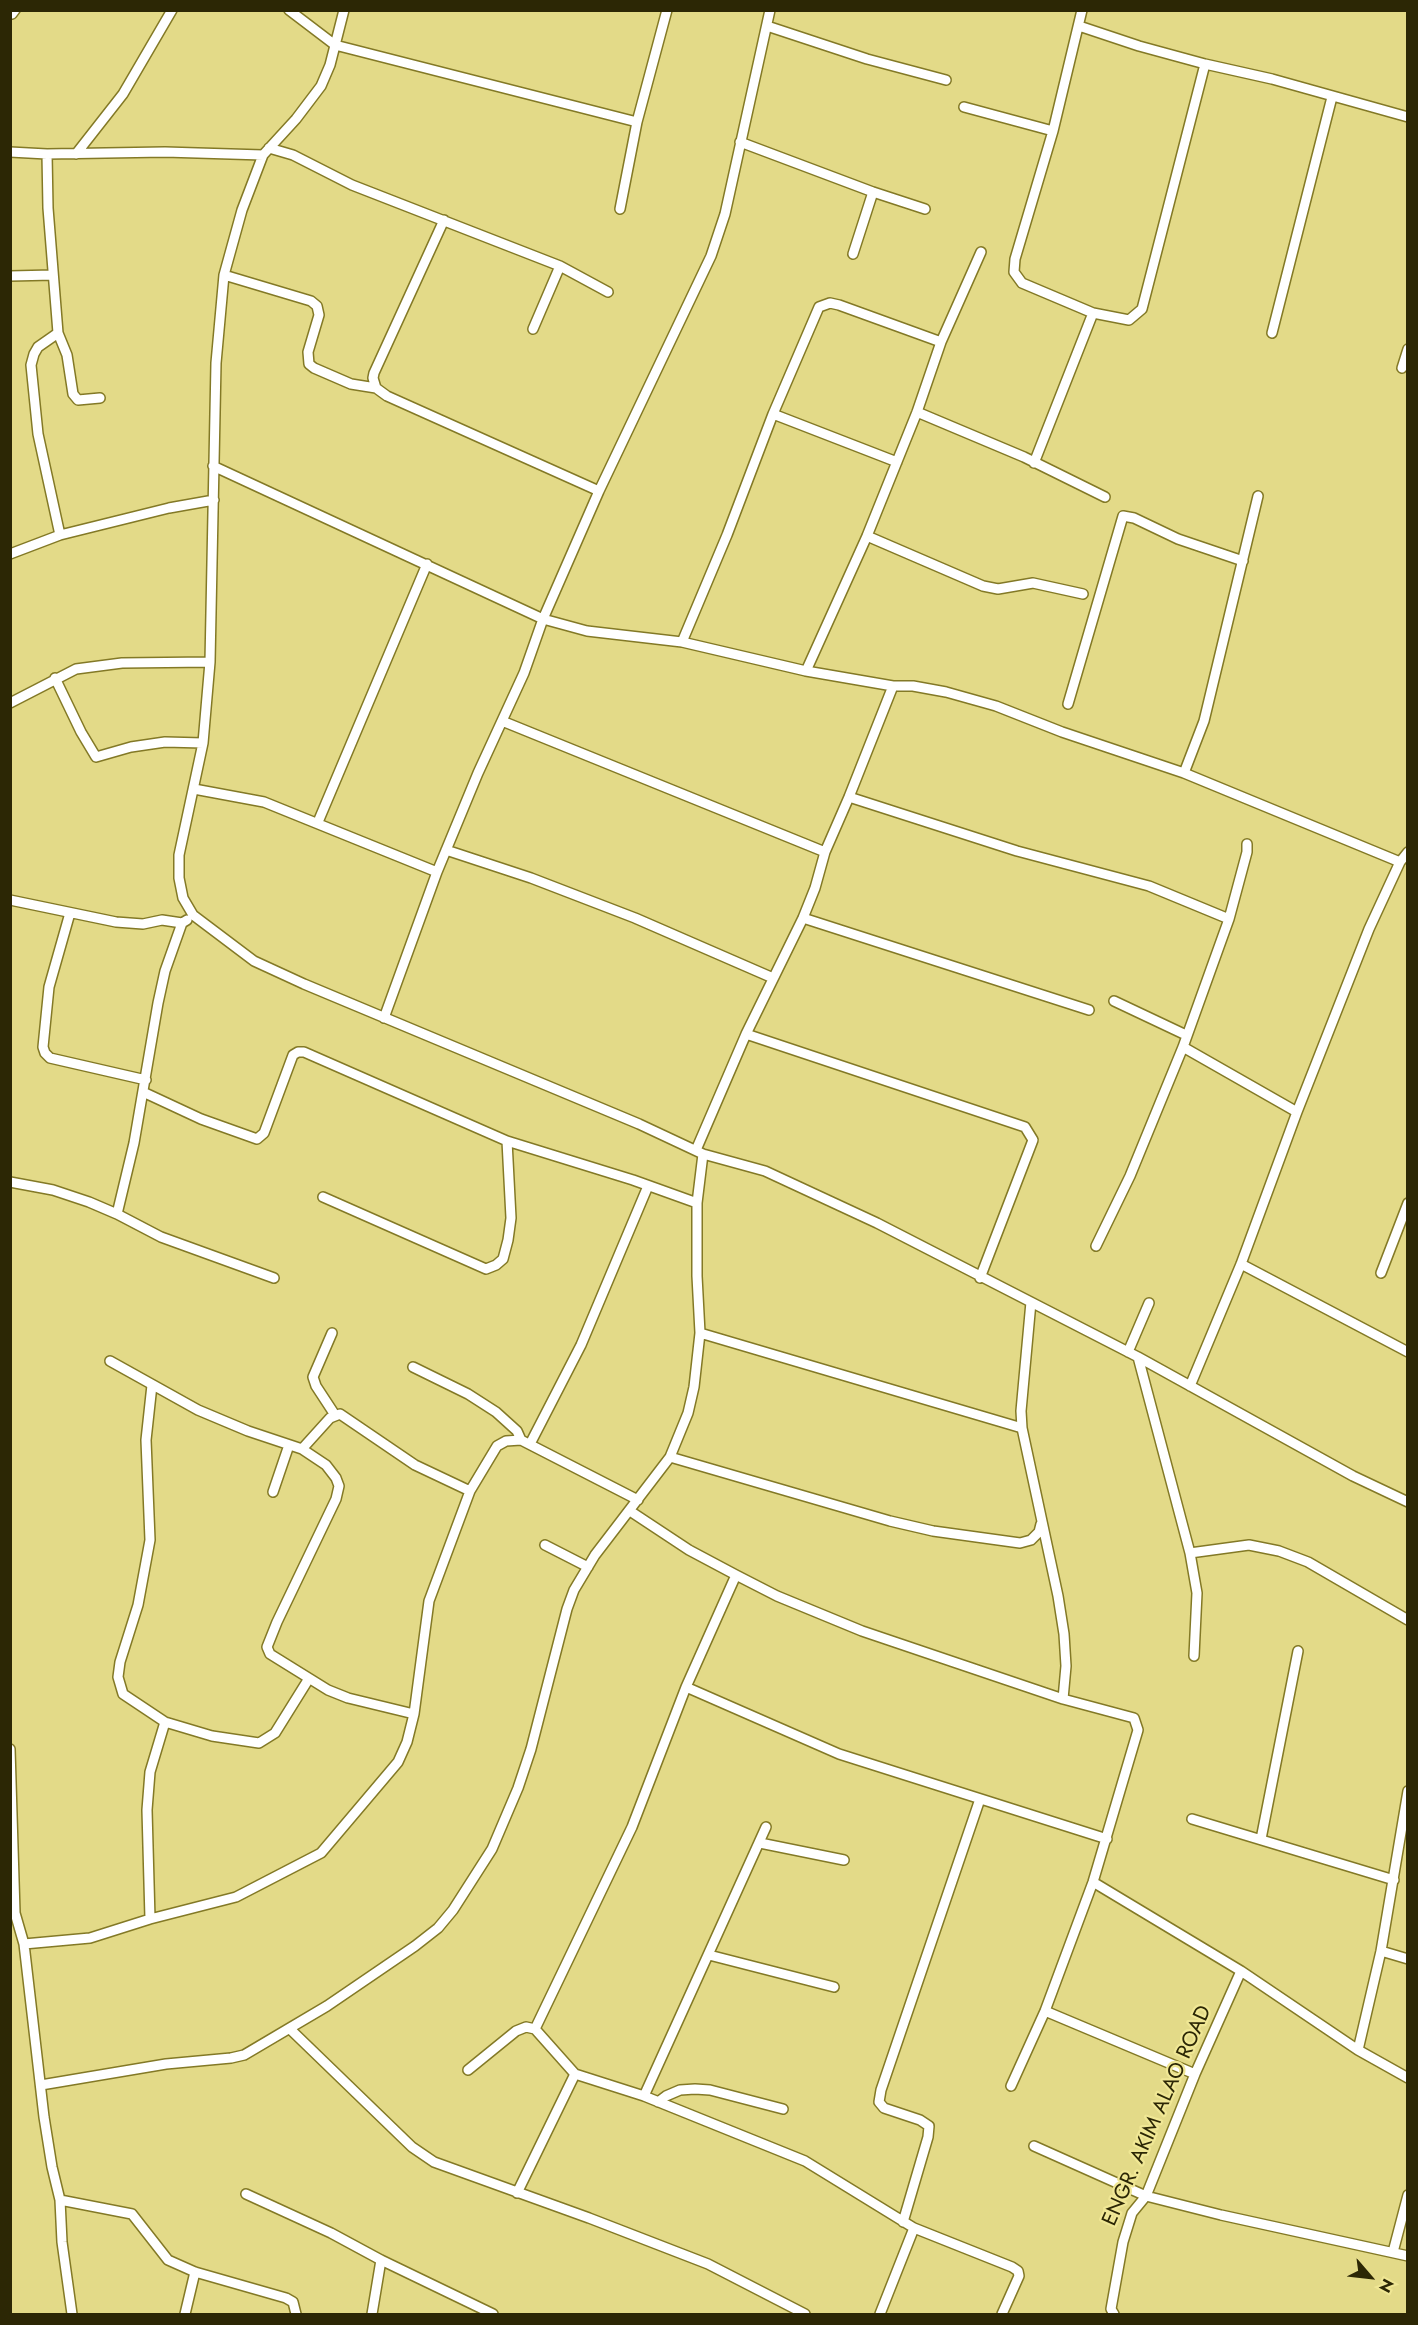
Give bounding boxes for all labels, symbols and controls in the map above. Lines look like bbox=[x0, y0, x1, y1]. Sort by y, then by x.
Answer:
street label: ENGR. AKIM ALAO ROAD bbox=[1098, 2002, 1218, 2230]
north arrow bbox=[1340, 2247, 1400, 2307]
text: N bbox=[1373, 2275, 1399, 2297]

